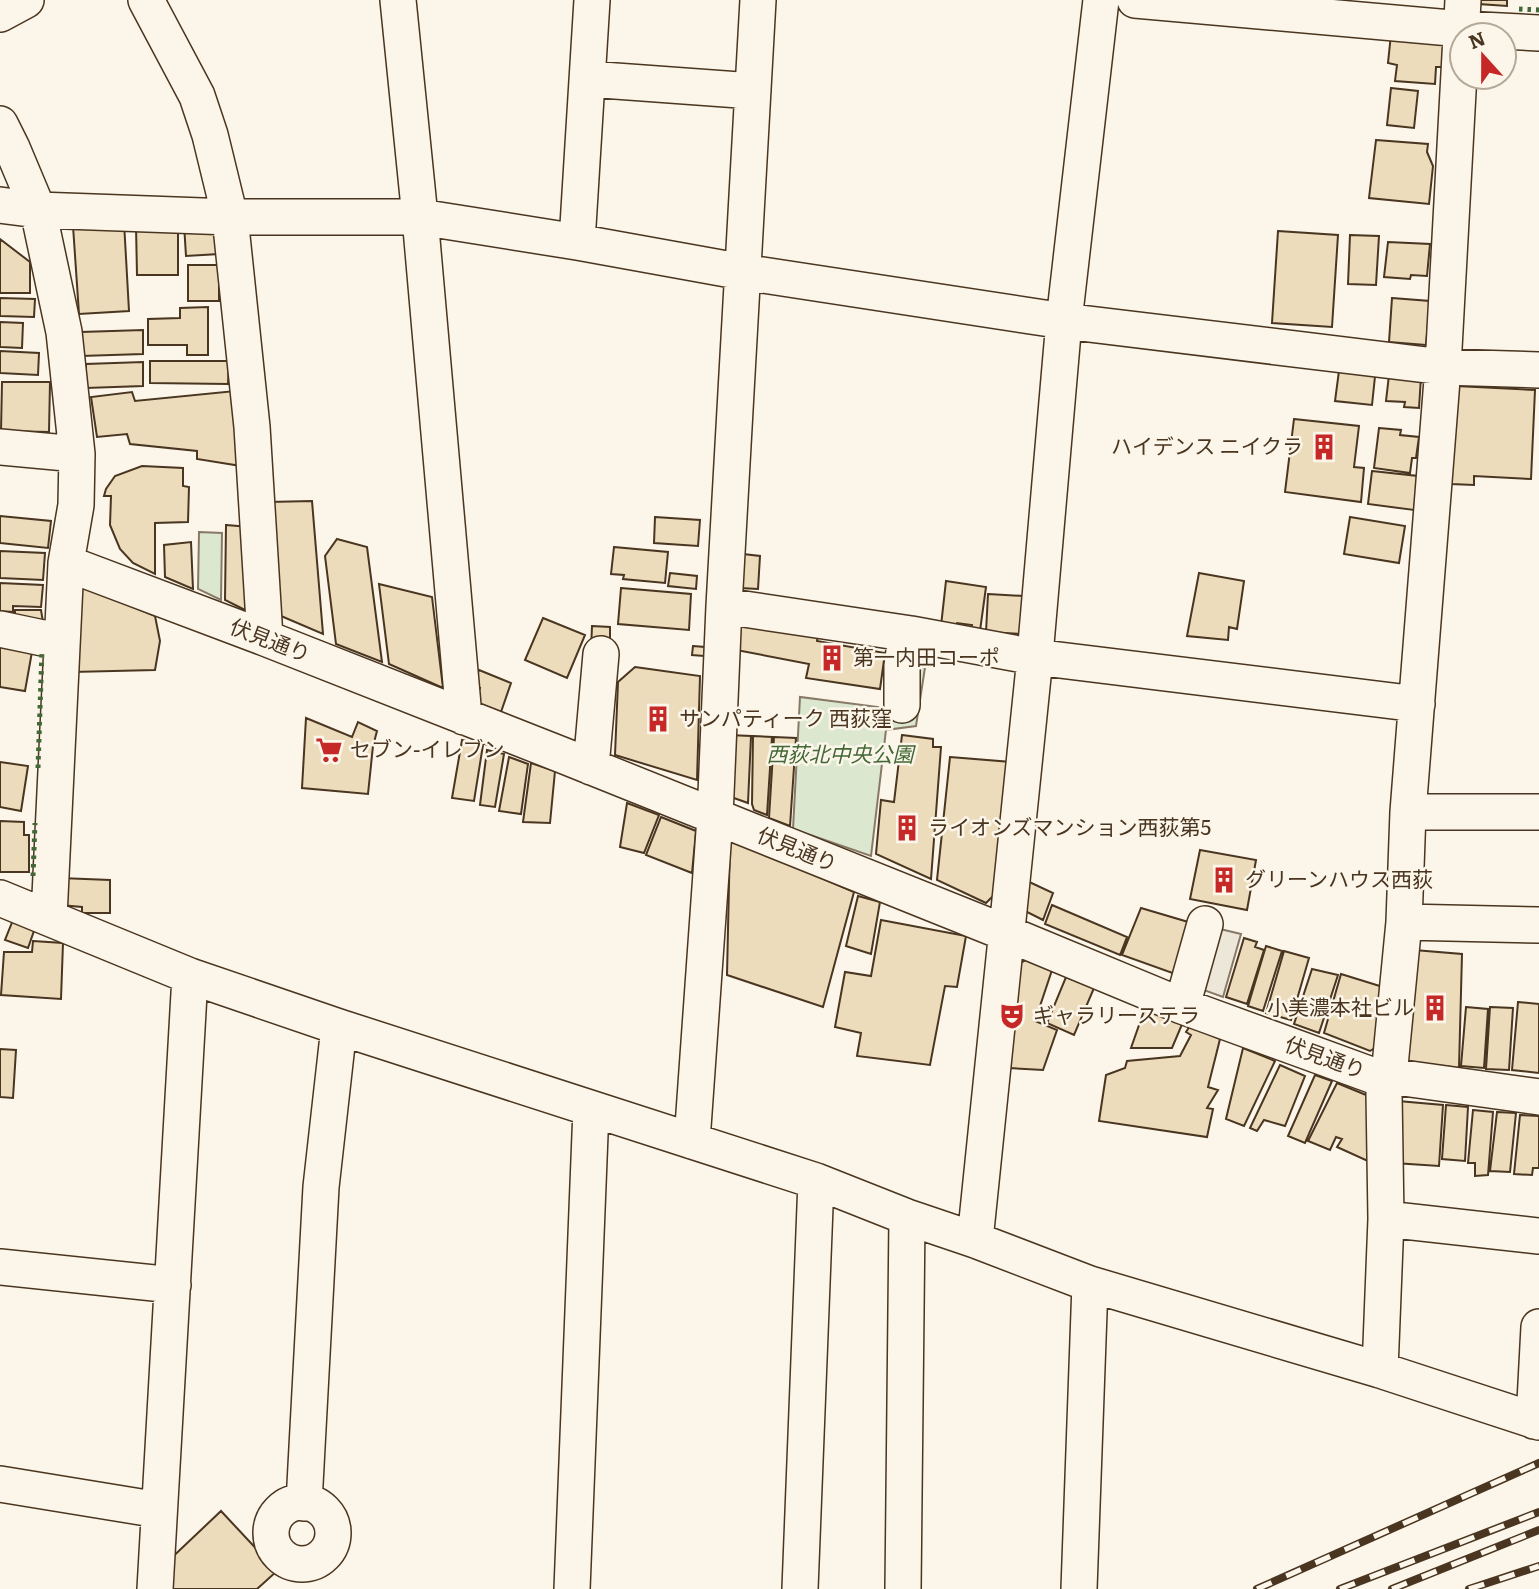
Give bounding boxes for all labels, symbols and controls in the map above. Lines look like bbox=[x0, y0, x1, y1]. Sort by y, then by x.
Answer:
north arrow bbox=[1448, 21, 1518, 91]
text: N bbox=[1464, 23, 1489, 55]
place label: ハイデンス ニイクラ bbox=[1111, 429, 1303, 460]
building icon: ハイデンス ニイクラ bbox=[1309, 432, 1339, 462]
street label: 伏見通り bbox=[226, 609, 316, 668]
place label: 第一内田コーポ bbox=[853, 640, 1000, 671]
building icon: 第一内田コーポ bbox=[817, 643, 847, 673]
place label: サンパティーク 西荻窪 bbox=[679, 701, 892, 732]
building icon: サンパティーク 西荻窪 bbox=[643, 704, 673, 734]
place label: セブン-イレブン bbox=[350, 732, 504, 763]
supermarket icon: セブン-イレブン bbox=[314, 735, 344, 765]
park label: 西荻北中央公園 bbox=[767, 737, 916, 768]
place label: ライオンズマンション西荻第5 bbox=[928, 810, 1211, 841]
building icon: ライオンズマンション西荻第5 bbox=[892, 813, 922, 843]
street label: 伏見通り bbox=[753, 818, 843, 878]
place label: グリーンハウス西荻 bbox=[1245, 862, 1433, 893]
building icon: グリーンハウス西荻 bbox=[1209, 865, 1239, 895]
place label: 小美濃本社ビル bbox=[1267, 990, 1414, 1021]
building icon: 小美濃本社ビル bbox=[1420, 993, 1450, 1023]
place label: ギャラリーステラ bbox=[1033, 998, 1200, 1029]
theatre icon: ギャラリーステラ bbox=[997, 1001, 1027, 1031]
street label: 伏見通り bbox=[1281, 1027, 1371, 1085]

